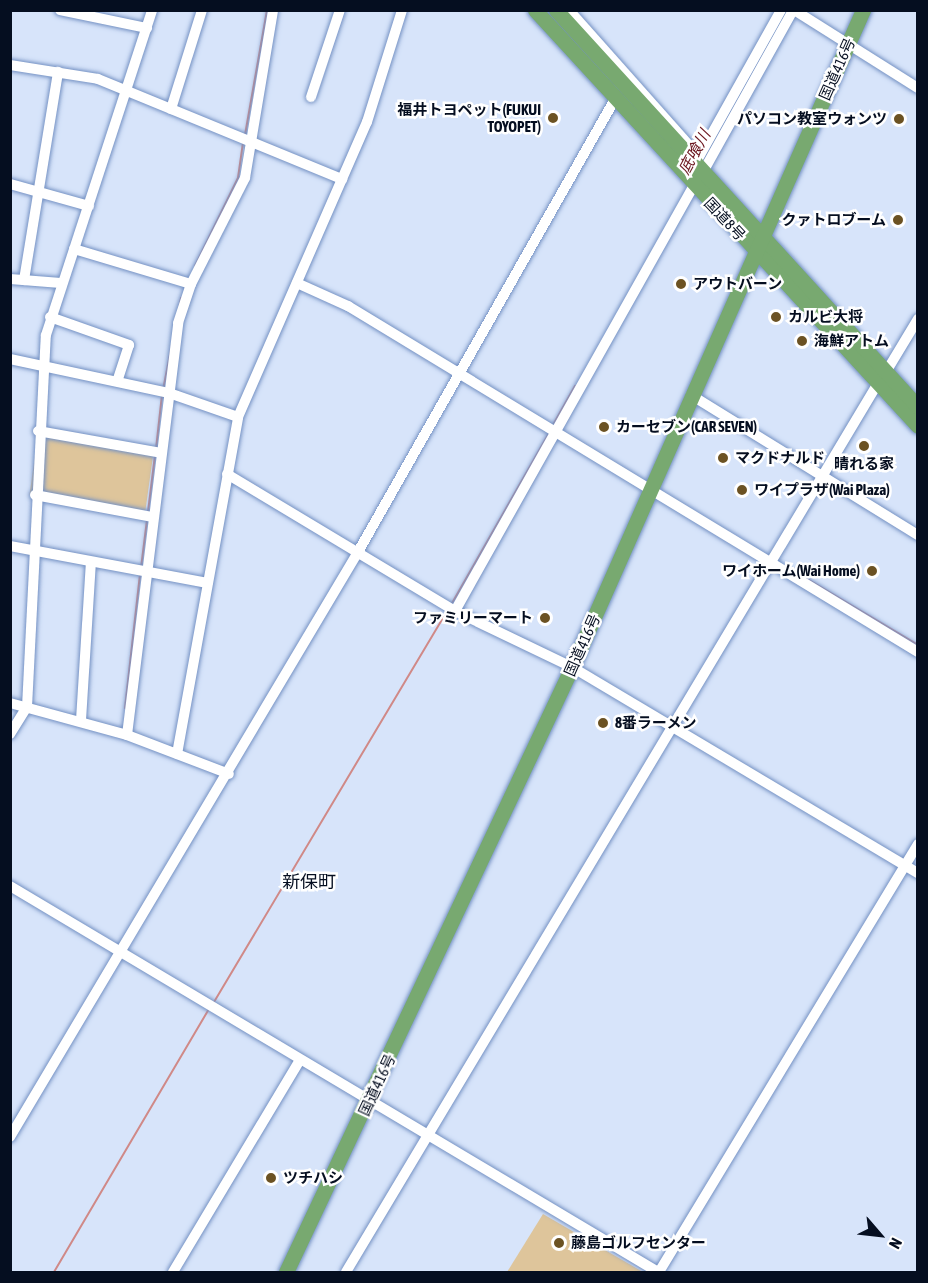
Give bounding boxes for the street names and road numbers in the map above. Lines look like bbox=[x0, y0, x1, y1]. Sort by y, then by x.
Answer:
street label: 国道416号 bbox=[815, 35, 859, 103]
street label: 国道8号 bbox=[701, 194, 749, 244]
street label: 国道416号 bbox=[560, 611, 604, 679]
street label: 国道416号 bbox=[355, 1051, 399, 1119]

